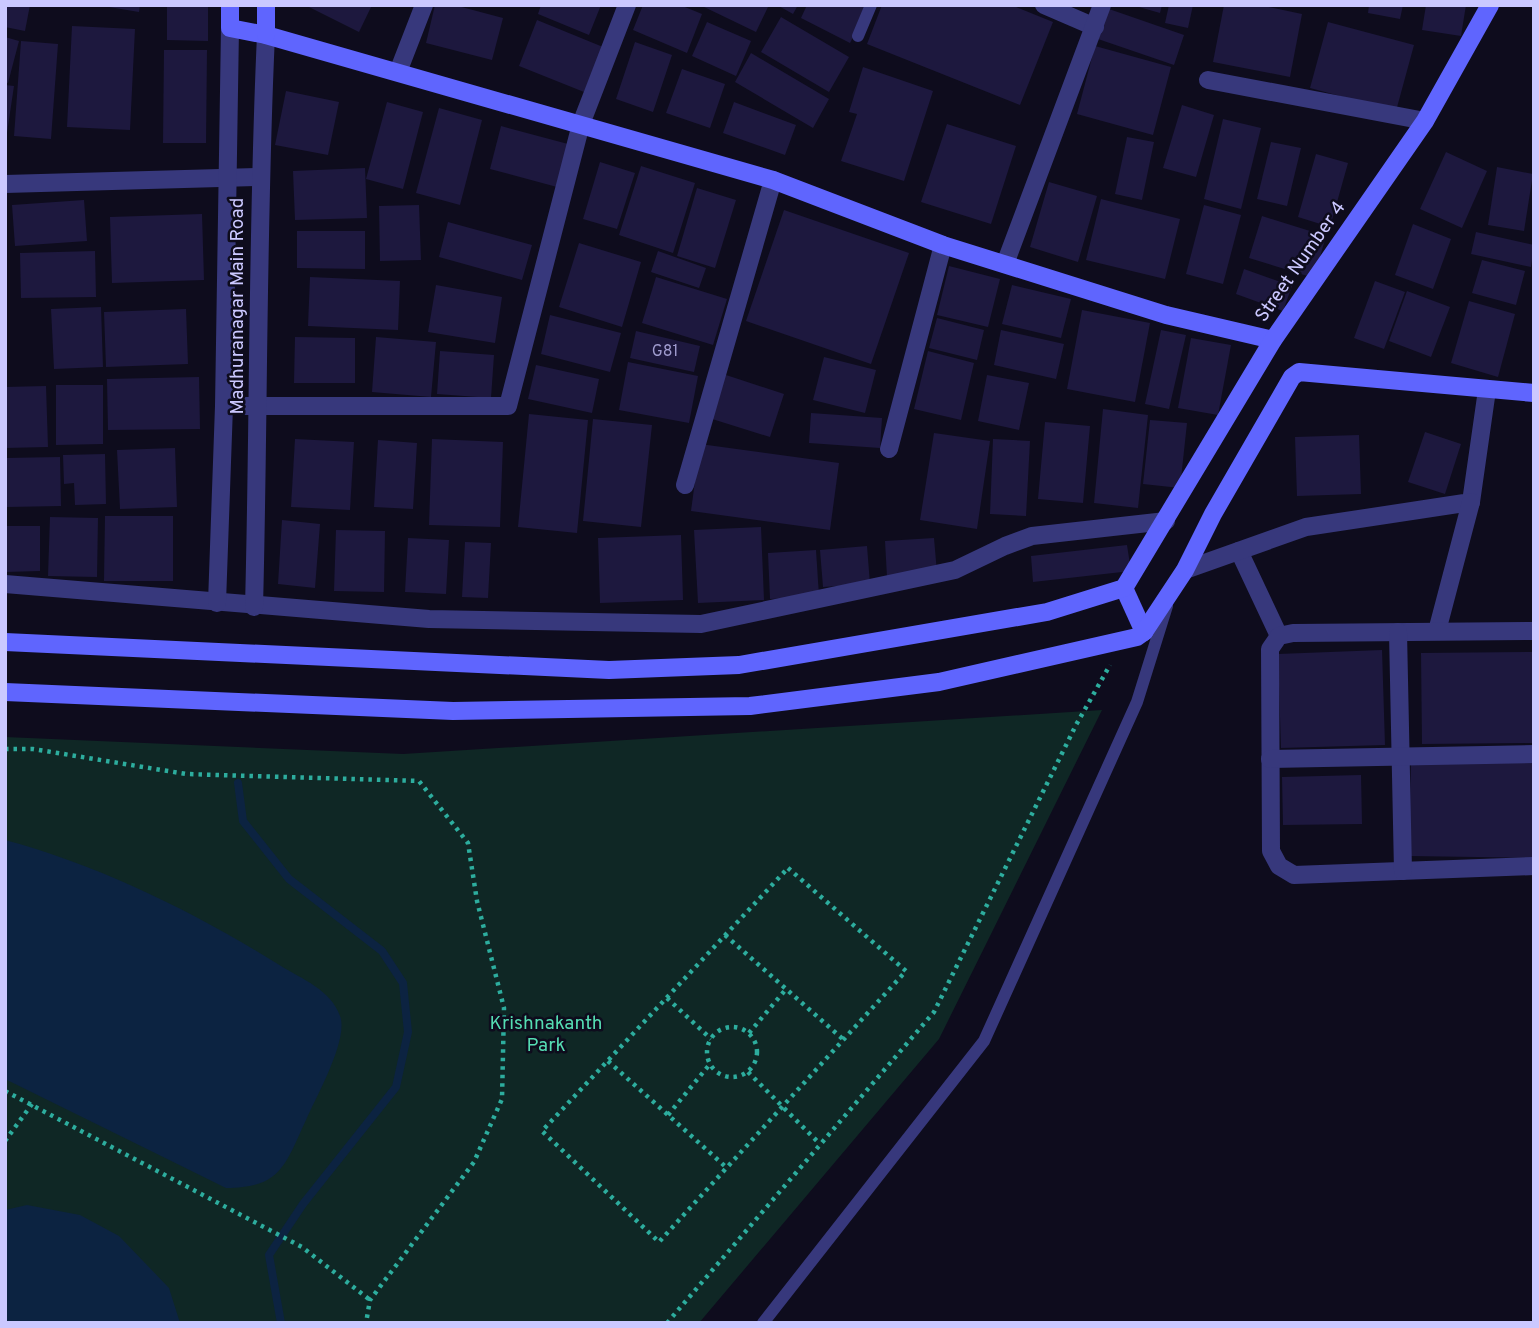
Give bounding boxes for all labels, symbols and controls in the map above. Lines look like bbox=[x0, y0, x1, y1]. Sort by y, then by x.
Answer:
street label: Madhuranagar Main Road bbox=[226, 197, 250, 415]
street label: Street Number 4 bbox=[1250, 197, 1352, 327]
house number: G81 bbox=[652, 342, 678, 362]
park label: Krishnakanth Park bbox=[489, 1012, 603, 1058]

